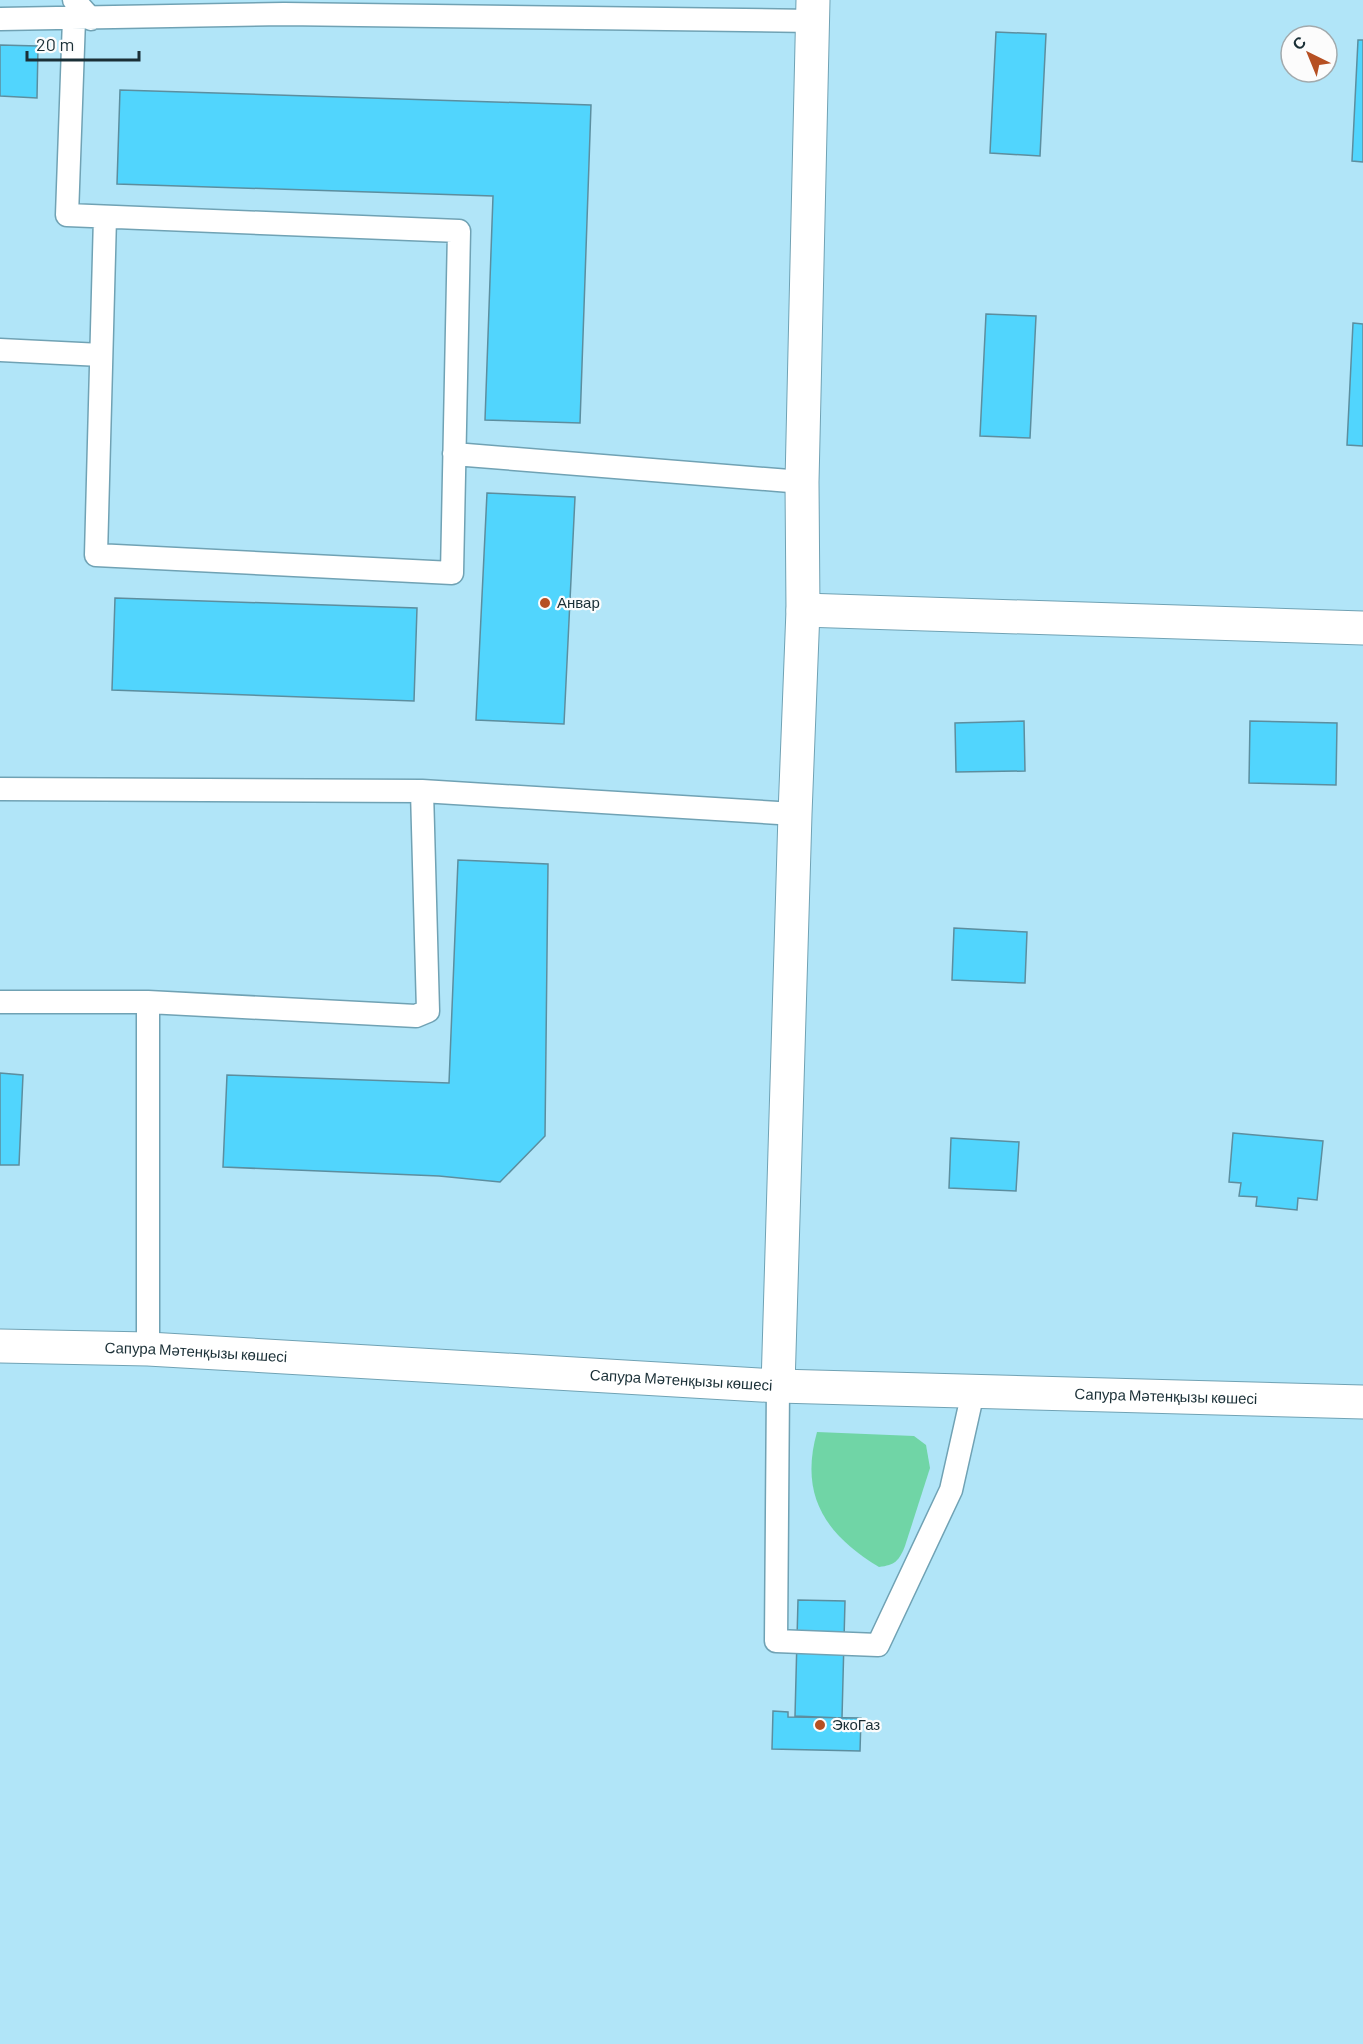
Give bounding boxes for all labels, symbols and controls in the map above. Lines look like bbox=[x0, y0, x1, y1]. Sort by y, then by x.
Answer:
scale bar bbox=[27, 24, 140, 62]
north arrow bbox=[1279, 24, 1339, 84]
text: С bbox=[1288, 31, 1309, 54]
text: 20 m bbox=[36, 33, 74, 55]
place label: Анвар bbox=[557, 593, 600, 611]
marker: Анвар bbox=[538, 596, 552, 610]
street label: Сапура Мәтенқызы көшесі bbox=[104, 1338, 288, 1365]
street label: Сапура Мәтенқызы көшесі bbox=[589, 1365, 773, 1394]
street label: Сапура Мәтенқызы көшесі bbox=[1074, 1384, 1258, 1407]
place label: ЭкоГаз bbox=[832, 1715, 880, 1733]
marker: ЭкоГаз bbox=[813, 1718, 827, 1732]

